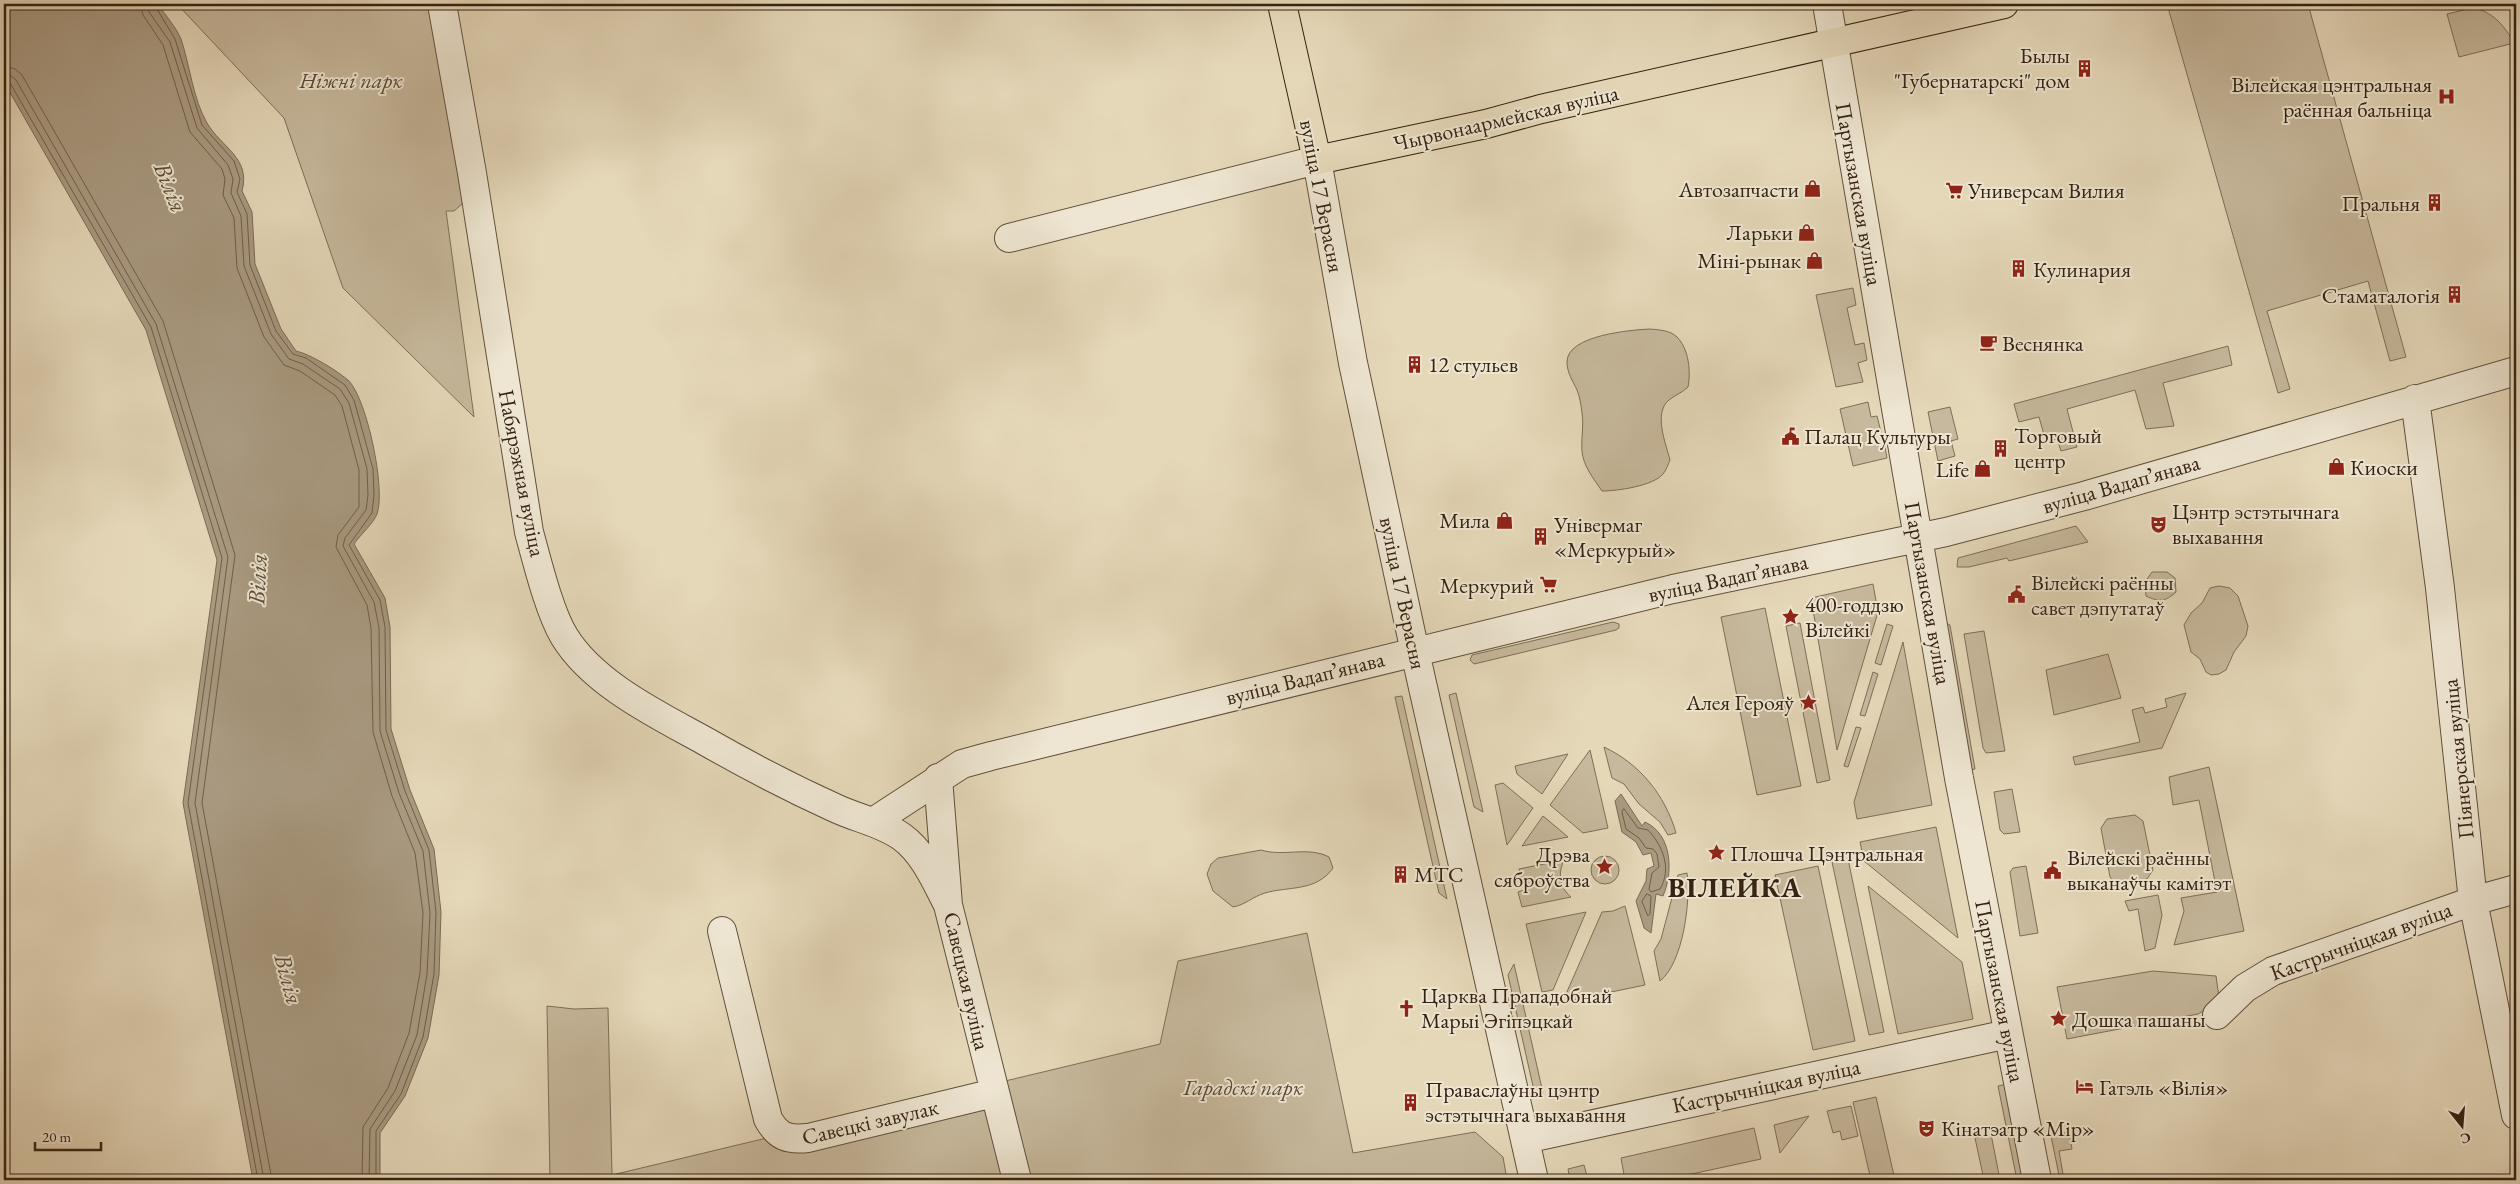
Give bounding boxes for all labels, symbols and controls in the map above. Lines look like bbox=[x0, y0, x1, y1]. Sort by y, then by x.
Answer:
place label: Былы "Губернатарскі" дом bbox=[1894, 41, 2070, 95]
building icon: Былы "Губернатарскі" дом bbox=[2074, 58, 2094, 78]
park label: Ніжні парк bbox=[298, 66, 403, 95]
place label: Вілейская цэнтральная раённая бальніца bbox=[2231, 70, 2432, 124]
street label: Чырвонаармейская вуліца bbox=[1391, 78, 1622, 158]
hospital icon: Вілейская цэнтральная раённая бальніца bbox=[2436, 87, 2456, 107]
street label: Партызанская вуліца bbox=[1829, 100, 1889, 288]
street label: вуліца 17 Верасня bbox=[1293, 117, 1351, 275]
water label: Вілія bbox=[147, 157, 195, 217]
place label: Автозапчасти bbox=[1677, 175, 1799, 204]
place label: Универсам Вилия bbox=[1967, 176, 2125, 205]
shop icon: Автозапчасти bbox=[1803, 179, 1823, 199]
supermarket icon: Универсам Вилия bbox=[1944, 180, 1964, 200]
place label: Пральня bbox=[2342, 189, 2420, 218]
building icon: Пральня bbox=[2424, 193, 2444, 213]
place label: Ларьки bbox=[1726, 218, 1793, 247]
shop icon: Ларьки bbox=[1797, 222, 1817, 242]
place label: Міні-рынак bbox=[1697, 246, 1801, 275]
shop icon: Міні-рынак bbox=[1805, 250, 1825, 270]
place label: Кулинария bbox=[2033, 255, 2131, 284]
building icon: Кулинария bbox=[2009, 259, 2029, 279]
place label: Стаматалогія bbox=[2322, 281, 2440, 310]
building icon: Стаматалогія bbox=[2444, 285, 2464, 305]
place label: Веснянка bbox=[2002, 329, 2084, 358]
cafe icon: Веснянка bbox=[1978, 333, 1998, 353]
place label: 12 стульев bbox=[1428, 350, 1518, 379]
building icon: 12 стульев bbox=[1404, 354, 1424, 374]
street label: Набярэжная вуліца bbox=[492, 387, 552, 559]
place label: Торговый центр bbox=[2014, 421, 2102, 475]
place label: Палац Культуры bbox=[1804, 422, 1951, 451]
public building icon: Палац Культуры bbox=[1780, 426, 1800, 446]
building icon: Торговый центр bbox=[1990, 438, 2010, 458]
street label: вуліца Вадапʼянава bbox=[2039, 448, 2203, 520]
place label: Киоски bbox=[2350, 453, 2418, 482]
place label: Life bbox=[1936, 455, 1969, 484]
shop icon: Киоски bbox=[2326, 457, 2346, 477]
shop icon: Life bbox=[1973, 459, 1993, 479]
place label: Цэнтр эстэтычнага выхавання bbox=[2172, 497, 2340, 551]
street label: Партызанская вуліца bbox=[1898, 499, 1958, 687]
place label: Мила bbox=[1439, 506, 1490, 535]
shop icon: Мила bbox=[1494, 510, 1514, 530]
place label: Універмаг «Меркурый» bbox=[1553, 510, 1676, 564]
street label: вуліца 17 Верасня bbox=[1373, 514, 1433, 672]
theatre icon: Цэнтр эстэтычнага выхавання bbox=[2148, 514, 2168, 534]
building icon: Універмаг «Меркурый» bbox=[1530, 527, 1550, 547]
street label: вуліца Вадапʼянава bbox=[1645, 547, 1811, 609]
water label: Вілія bbox=[240, 553, 274, 606]
place label: Вілейскі раённы савет дэпутатаў bbox=[2031, 568, 2174, 622]
place label: Меркурий bbox=[1440, 571, 1534, 600]
supermarket icon: Меркурий bbox=[1538, 575, 1558, 595]
public building icon: Вілейскі раённы савет дэпутатаў bbox=[2007, 585, 2027, 605]
place label: 400-годдзю Вілейкі bbox=[1805, 590, 1904, 644]
place icon: 400-годдзю Вілейкі bbox=[1781, 607, 1801, 627]
street label: вуліца Вадапʼянава bbox=[1223, 644, 1388, 712]
street label: Піянерская вуліца bbox=[2435, 677, 2481, 841]
place label: Алея Герояў bbox=[1685, 688, 1794, 717]
place icon: Алея Герояў bbox=[1798, 692, 1818, 712]
place label: Плошча Цэнтральная bbox=[1730, 839, 1924, 868]
place label: Дрэва сяброўства bbox=[1494, 840, 1590, 894]
place icon: Плошча Цэнтральная bbox=[1706, 843, 1726, 863]
place label: Вілейскі раённы выканаўчы камітэт bbox=[2067, 843, 2231, 897]
place icon: Дрэва сяброўства bbox=[1594, 857, 1614, 877]
place label: МТС bbox=[1414, 860, 1464, 889]
public building icon: Вілейскі раённы выканаўчы камітэт bbox=[2043, 860, 2063, 880]
building icon: МТС bbox=[1390, 864, 1410, 884]
district label: ВІЛЕЙКА bbox=[1668, 869, 1802, 905]
street label: Кастрычніцкая вуліца bbox=[2266, 895, 2456, 987]
street label: Партызанская вуліца bbox=[1968, 897, 2032, 1085]
street label: Савецкая вуліца bbox=[937, 909, 997, 1053]
water label: Вілія bbox=[267, 949, 311, 1008]
place label: Царква Прападобнай Марыі Эгіпэцкай bbox=[1421, 981, 1613, 1035]
church icon: Царква Прападобнай Марыі Эгіпэцкай bbox=[1397, 998, 1417, 1018]
place label: Дошка пашаны bbox=[2072, 1005, 2206, 1034]
place icon: Дошка пашаны bbox=[2048, 1009, 2068, 1029]
street label: Кастрычніцкая вуліца bbox=[1669, 1052, 1863, 1120]
park label: Гарадскі парк bbox=[1182, 1073, 1303, 1102]
place label: Гатэль «Вілія» bbox=[2099, 1073, 2228, 1102]
place label: Праваслаўны цэнтр эстэтычнага выхавання bbox=[1425, 1075, 1626, 1129]
hotel icon: Гатэль «Вілія» bbox=[2075, 1077, 2095, 1097]
street label: Савецкі завулак bbox=[799, 1092, 941, 1152]
building icon: Праваслаўны цэнтр эстэтычнага выхавання bbox=[1401, 1092, 1421, 1112]
north arrow bbox=[2438, 1102, 2488, 1152]
place label: Кінатэатр «Мір» bbox=[1941, 1114, 2095, 1143]
theatre icon: Кінатэатр «Мір» bbox=[1917, 1118, 1937, 1138]
scale bar bbox=[35, 1119, 101, 1151]
text: 20 m bbox=[42, 1127, 71, 1146]
text: С bbox=[2458, 1128, 2473, 1149]

